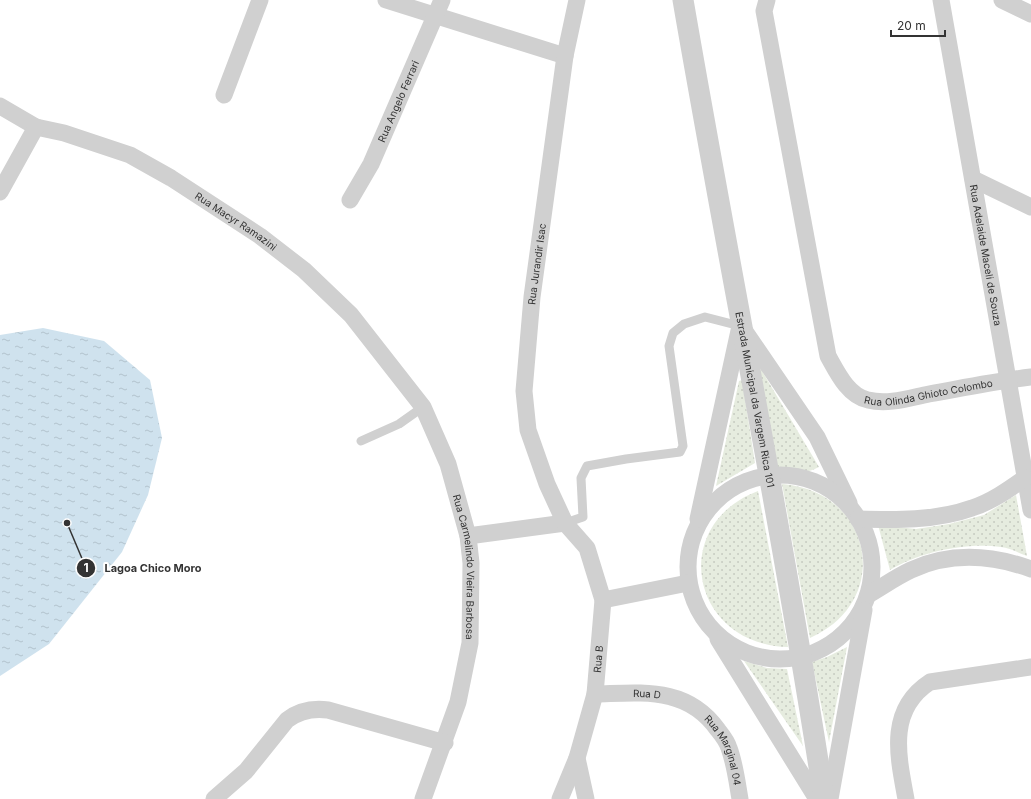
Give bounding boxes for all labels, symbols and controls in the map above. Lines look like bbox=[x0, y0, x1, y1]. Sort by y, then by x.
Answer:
scale bar bbox=[891, 12, 945, 38]
text: 20 m bbox=[897, 18, 926, 33]
street label: Rua Angelo Ferrari bbox=[375, 59, 421, 144]
street label: Rua Adelaide Maceli de Souza bbox=[968, 184, 1004, 327]
street label: Rua Macyr Ramazini bbox=[193, 189, 279, 253]
street label: Rua Jurandir Isac bbox=[525, 222, 548, 305]
street label: Estrada Municipal da Vargem Rica 101 bbox=[733, 311, 777, 488]
street label: Rua Olinda Ghioto Colombo bbox=[863, 377, 994, 408]
street label: Rua Carmelindo Vieira Barbosa bbox=[451, 493, 477, 640]
callout: Lagoa Chico Moro bbox=[76, 557, 209, 580]
text: 1 bbox=[83, 560, 89, 575]
text: Lagoa Chico Moro bbox=[104, 561, 202, 575]
street label: Rua B bbox=[591, 645, 605, 673]
street label: Rua D bbox=[633, 687, 662, 701]
street label: Rua Marginal 04 bbox=[702, 712, 744, 786]

